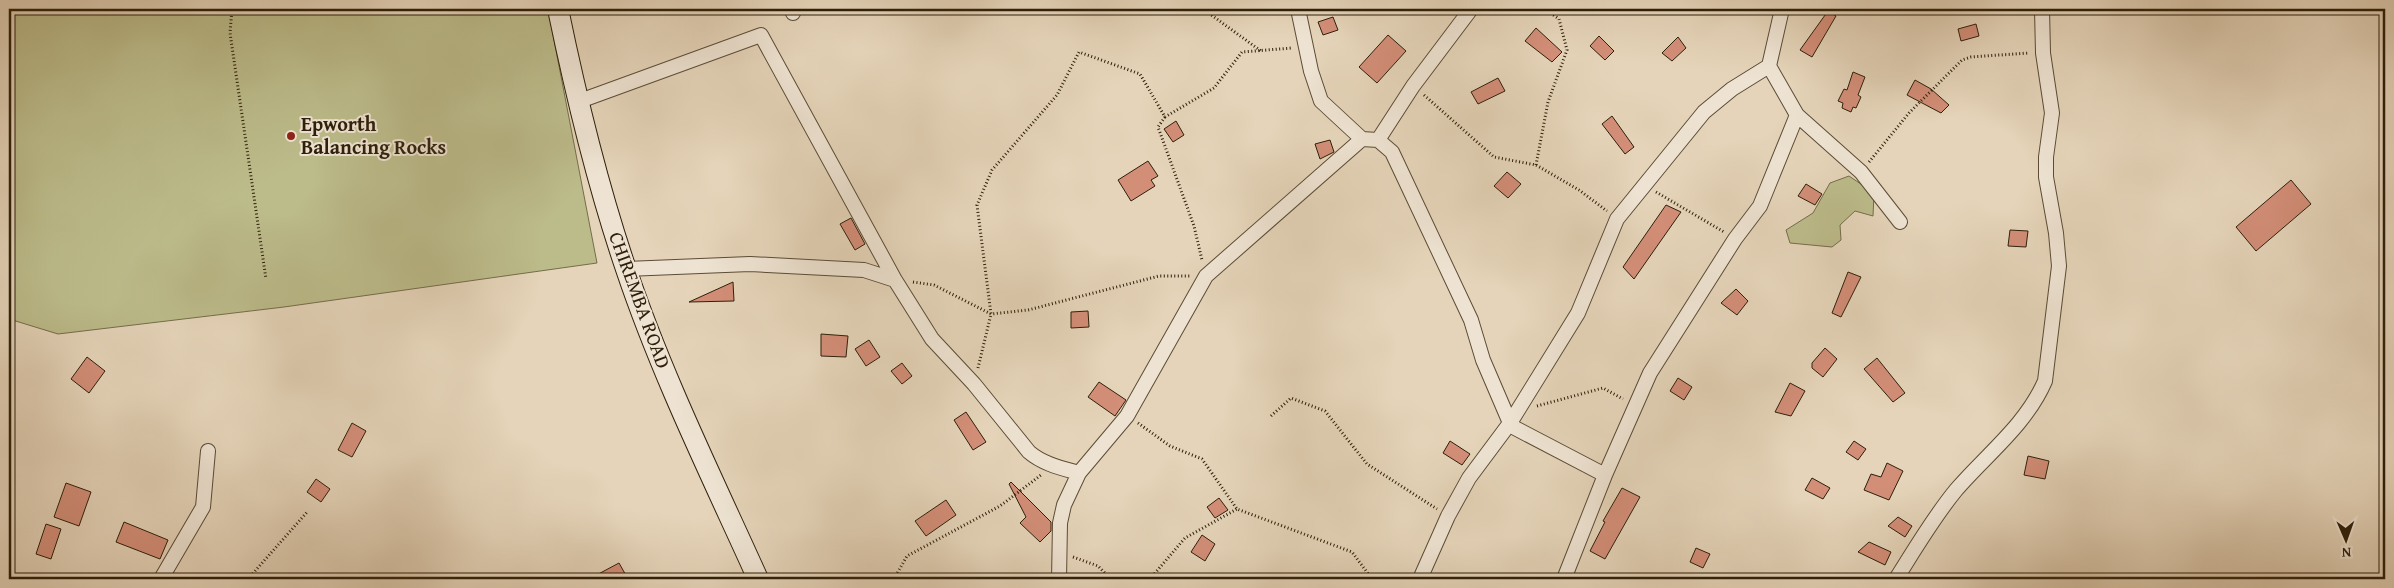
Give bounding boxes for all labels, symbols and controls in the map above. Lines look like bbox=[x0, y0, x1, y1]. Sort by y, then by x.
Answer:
place label: Epworth Balancing Rocks bbox=[301, 109, 446, 161]
marker: Epworth Balancing Rocks bbox=[285, 130, 297, 142]
street label: CHIREMBA ROAD bbox=[602, 227, 679, 372]
north arrow bbox=[2322, 516, 2372, 566]
text: N bbox=[2341, 543, 2351, 563]

